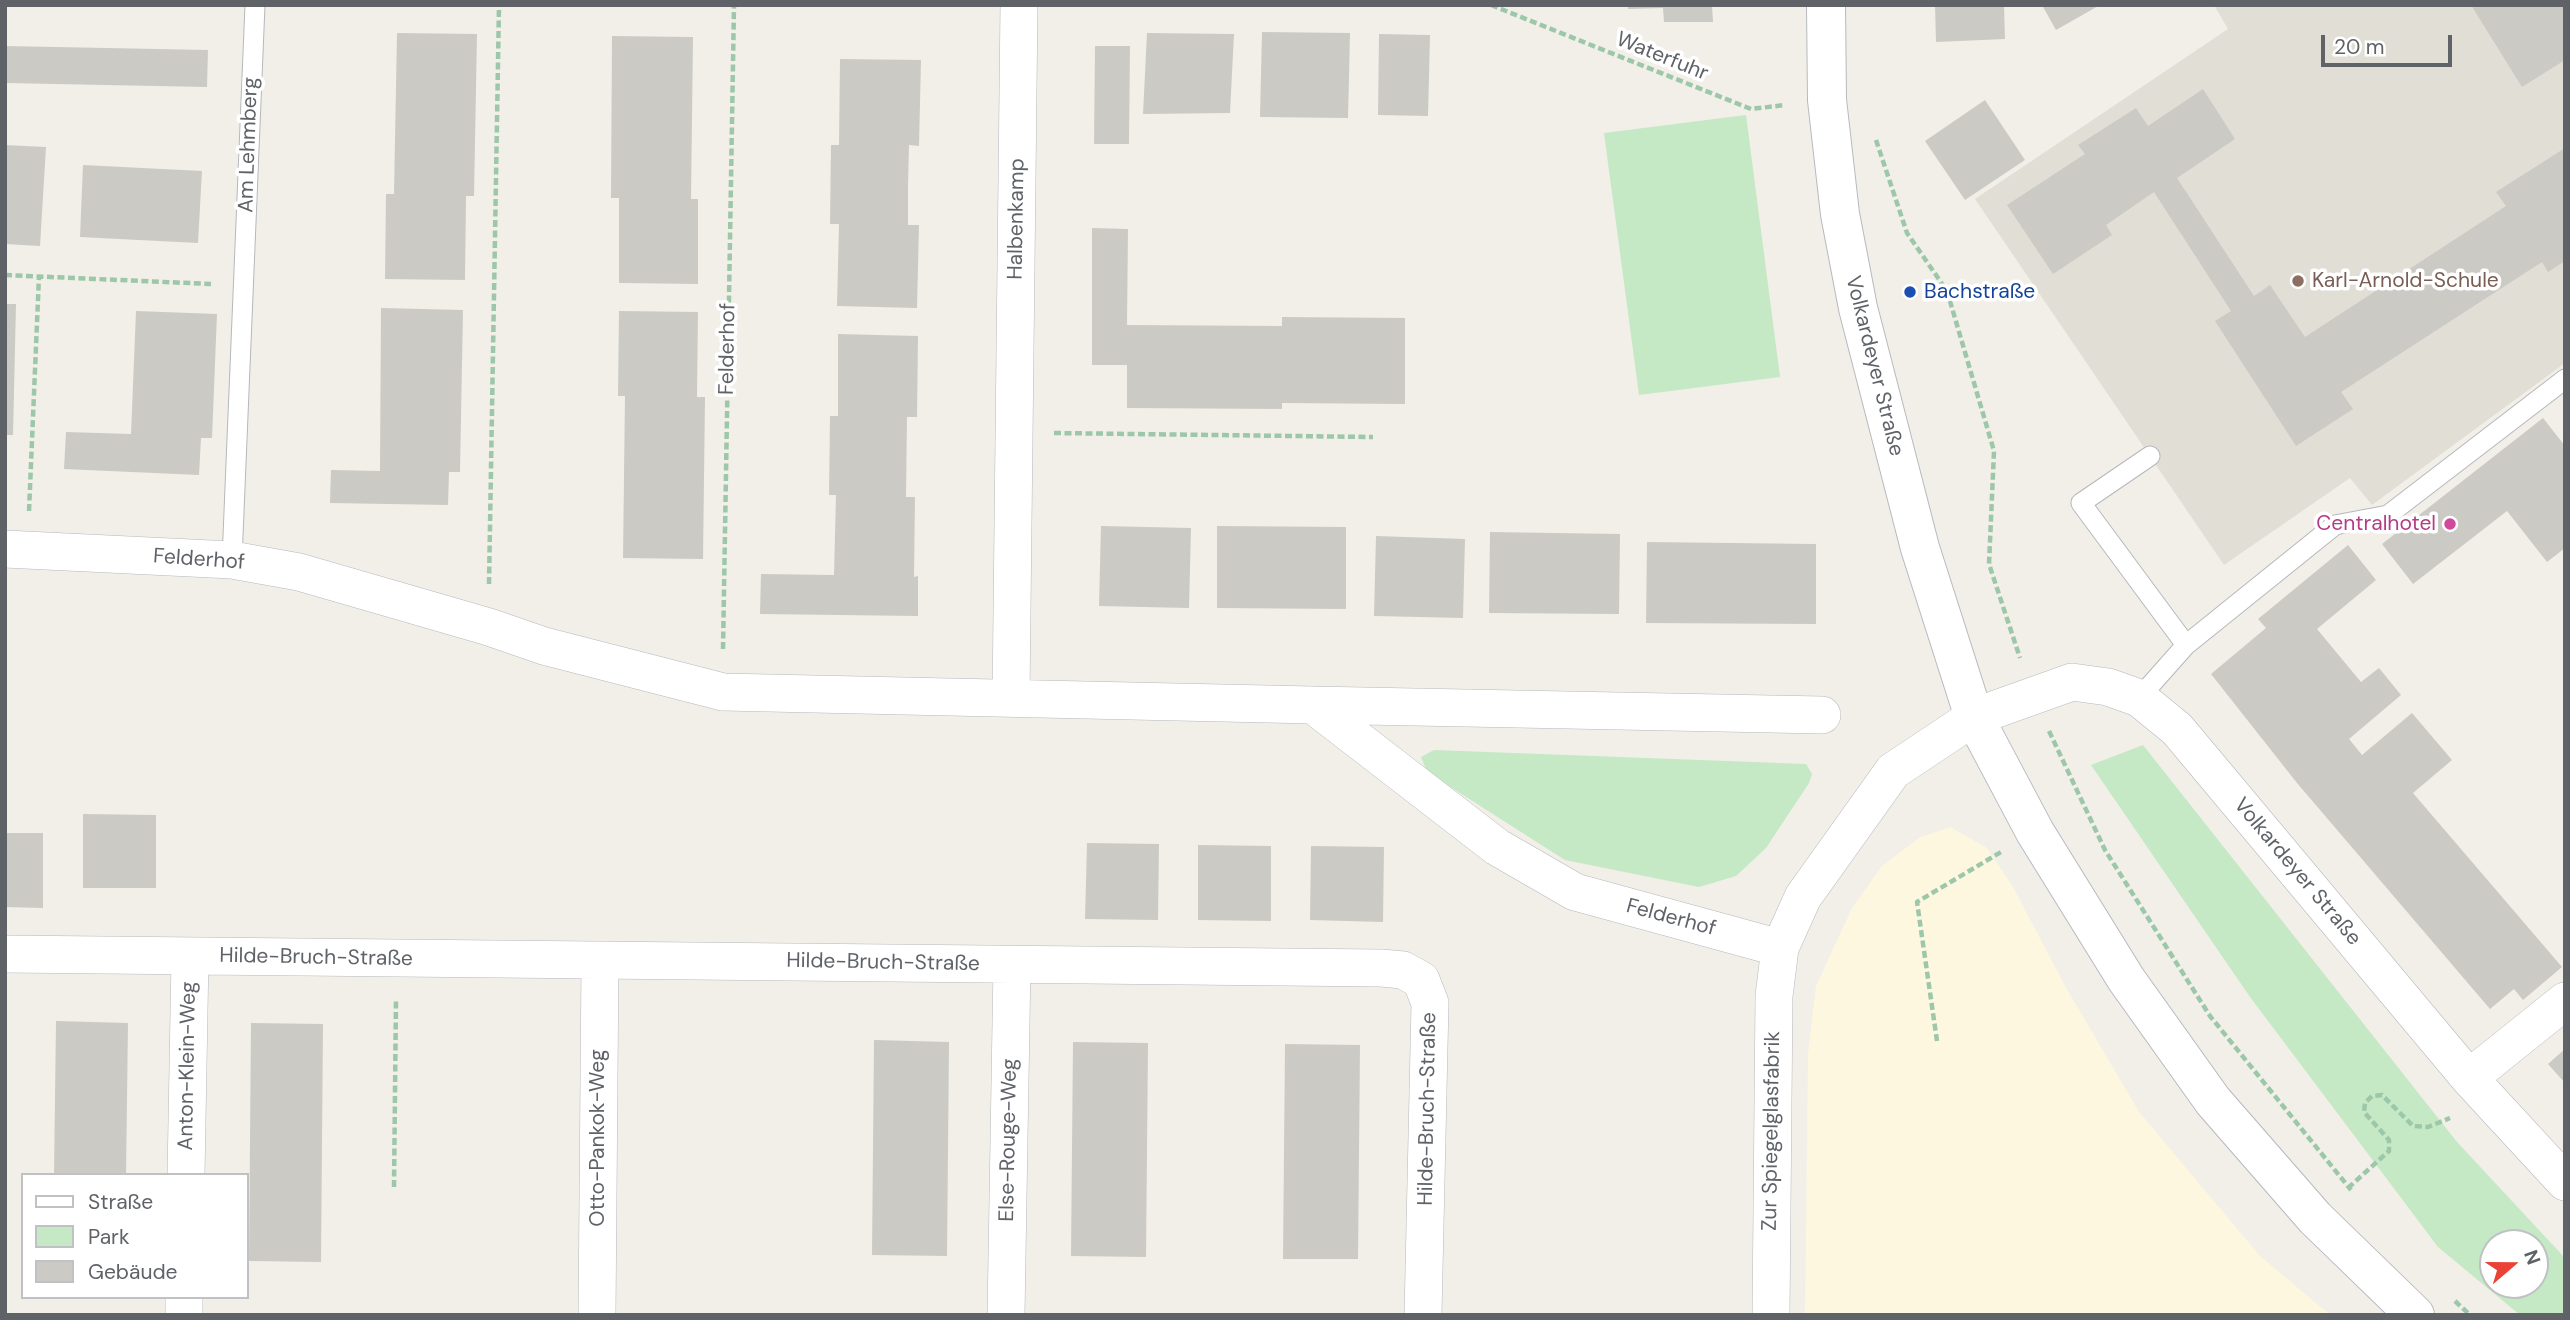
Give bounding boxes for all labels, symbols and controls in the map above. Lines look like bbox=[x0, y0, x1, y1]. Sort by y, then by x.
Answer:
scale bar bbox=[2325, 21, 2456, 65]
street label: Waterfuhr bbox=[1612, 27, 1712, 87]
text: 20 m bbox=[2334, 33, 2385, 61]
street label: Am Lehmberg bbox=[234, 77, 264, 213]
street label: Halbenkamp bbox=[1003, 158, 1031, 280]
place label: Karl-Arnold-Schule bbox=[2312, 268, 2499, 294]
street label: Volkardeyer Straße bbox=[1839, 273, 1909, 459]
marker: Karl-Arnold-Schule bbox=[2290, 273, 2306, 289]
place label: Bachstraße bbox=[1924, 279, 2035, 305]
marker: Bachstraße bbox=[1902, 284, 1918, 300]
street label: Felderhof bbox=[715, 303, 741, 395]
place label: Centralhotel bbox=[2316, 511, 2436, 537]
marker: Centralhotel bbox=[2442, 516, 2458, 532]
street label: Felderhof bbox=[152, 544, 246, 576]
street label: Volkardeyer Straße bbox=[2228, 793, 2366, 951]
street label: Felderhof bbox=[1623, 894, 1719, 942]
street label: Hilde-Bruch-Straße bbox=[219, 944, 413, 972]
street label: Hilde-Bruch-Straße bbox=[786, 949, 980, 977]
street label: Anton-Klein-Weg bbox=[174, 981, 202, 1151]
street label: Hilde-Bruch-Straße bbox=[1414, 1012, 1442, 1206]
street label: Zur Spiegelglasfabrik bbox=[1758, 1031, 1786, 1231]
street label: Otto-Pankok-Weg bbox=[585, 1049, 611, 1227]
street label: Else-Rouge-Weg bbox=[995, 1058, 1023, 1222]
legend bbox=[21, 1173, 248, 1299]
text: Straße bbox=[88, 1188, 153, 1216]
text: Park bbox=[88, 1223, 129, 1251]
north arrow bbox=[2479, 1229, 2549, 1299]
text: N bbox=[2518, 1247, 2546, 1268]
text: Gebäude bbox=[88, 1258, 178, 1286]

